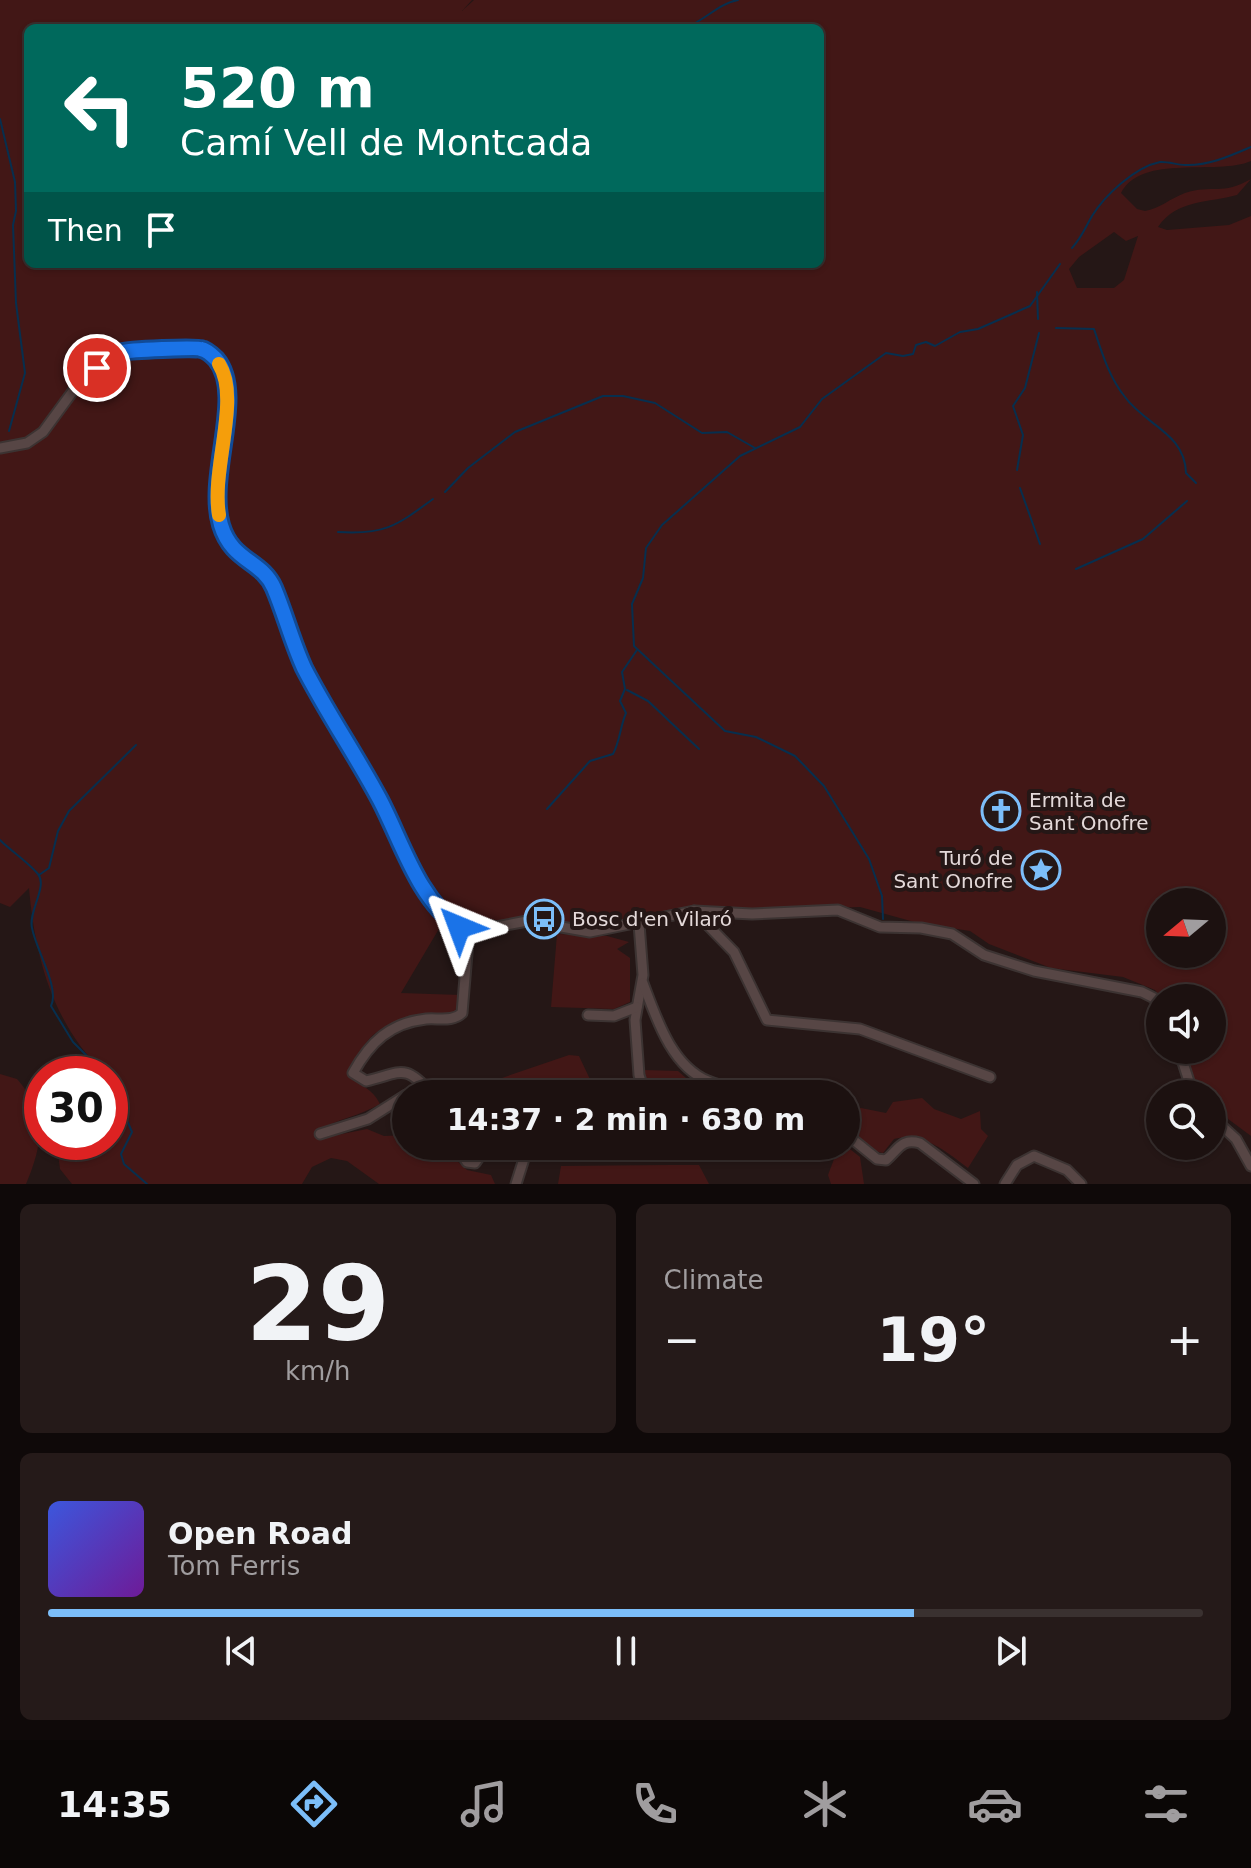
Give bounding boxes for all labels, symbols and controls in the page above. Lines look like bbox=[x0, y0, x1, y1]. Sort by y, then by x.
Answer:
text: 520 m bbox=[180, 55, 375, 120]
icon: left bbox=[48, 56, 152, 160]
text: Camí Vell de Montcada bbox=[180, 122, 592, 163]
icon: arrive bbox=[139, 208, 183, 252]
text: Then bbox=[48, 213, 123, 248]
pin bbox=[63, 334, 131, 402]
icon: arrive bbox=[75, 346, 119, 390]
place label: Ermita de Sant Onofre bbox=[1029, 788, 1149, 835]
church icon: Ermita de Sant Onofre bbox=[980, 790, 1022, 832]
place label: Turó de Sant Onofre bbox=[893, 846, 1013, 893]
place icon: Turó de Sant Onofre bbox=[1020, 849, 1062, 891]
position arrow bbox=[417, 885, 501, 969]
north arrow bbox=[1146, 888, 1226, 968]
map controls bbox=[1146, 888, 1226, 1160]
bus stop icon: Bosc d'en Vilaró bbox=[523, 898, 565, 940]
place label: Bosc d'en Vilaró bbox=[572, 907, 732, 931]
button: sound bbox=[1146, 984, 1226, 1064]
speed limit sign: 30 bbox=[24, 1056, 128, 1160]
button: search bbox=[1146, 1080, 1226, 1160]
text: 14:37 · 2 min · 630 m bbox=[447, 1102, 805, 1137]
text: 29 bbox=[245, 1243, 390, 1365]
text: Climate bbox=[664, 1265, 764, 1295]
text: 19° bbox=[877, 1305, 990, 1375]
text: − bbox=[664, 1314, 700, 1365]
text: + bbox=[1166, 1314, 1203, 1365]
text: km/h bbox=[285, 1356, 351, 1386]
text: Open Road bbox=[168, 1516, 353, 1551]
text: Tom Ferris bbox=[168, 1551, 300, 1581]
icon: previous bbox=[219, 1629, 263, 1673]
icon: pause bbox=[604, 1629, 648, 1673]
icon: next bbox=[989, 1629, 1033, 1673]
icon: directions bbox=[286, 1776, 342, 1832]
icon: music bbox=[456, 1776, 512, 1832]
icon: phone bbox=[627, 1776, 683, 1832]
icon: climate bbox=[797, 1776, 853, 1832]
icon: car bbox=[967, 1776, 1023, 1832]
icon: filters bbox=[1138, 1776, 1194, 1832]
text: 14:35 bbox=[57, 1784, 172, 1825]

